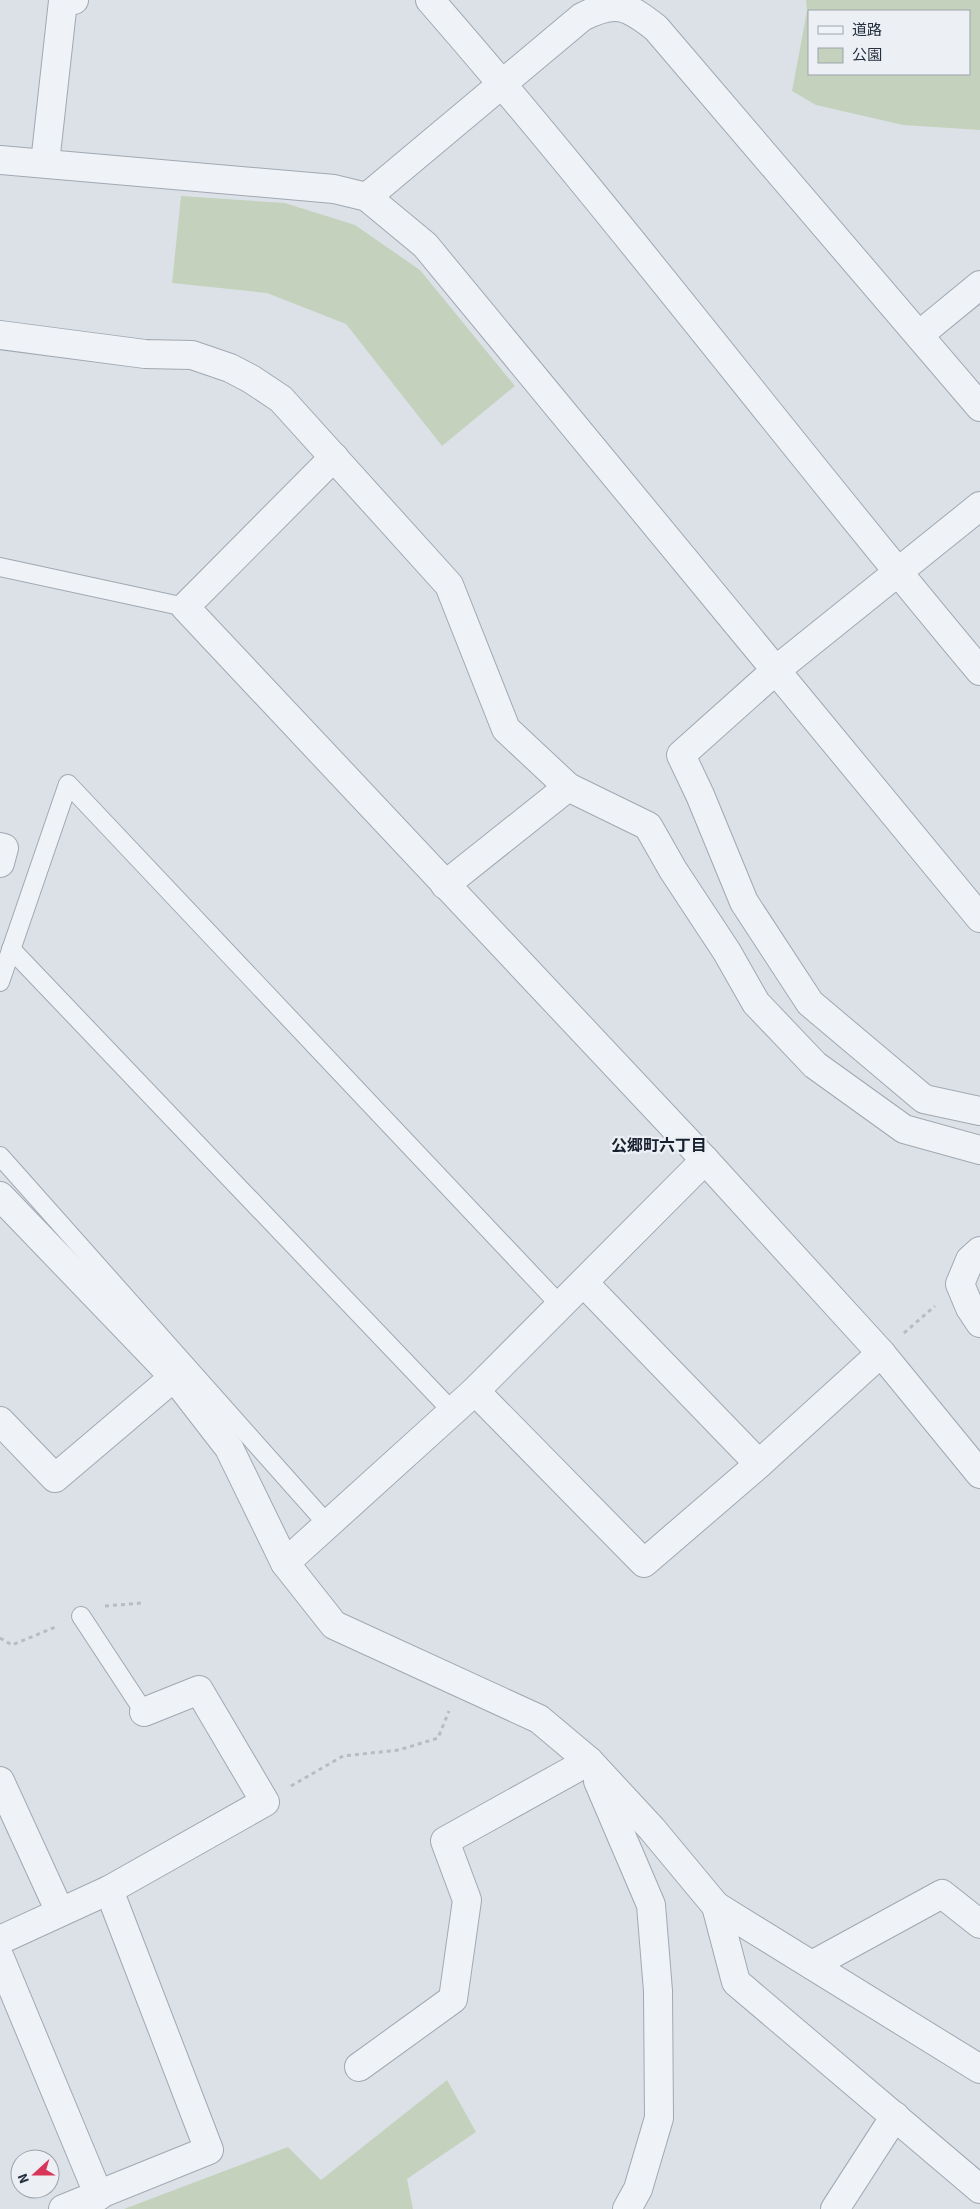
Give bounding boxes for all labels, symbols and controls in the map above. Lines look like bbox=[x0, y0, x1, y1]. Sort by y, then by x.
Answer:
legend bbox=[808, 10, 970, 75]
text: 道路 bbox=[852, 20, 882, 41]
text: 公園 bbox=[852, 45, 882, 66]
district label: 公郷町六丁目 bbox=[611, 1135, 707, 1157]
north arrow bbox=[10, 2149, 60, 2199]
text: N bbox=[13, 2170, 35, 2186]

